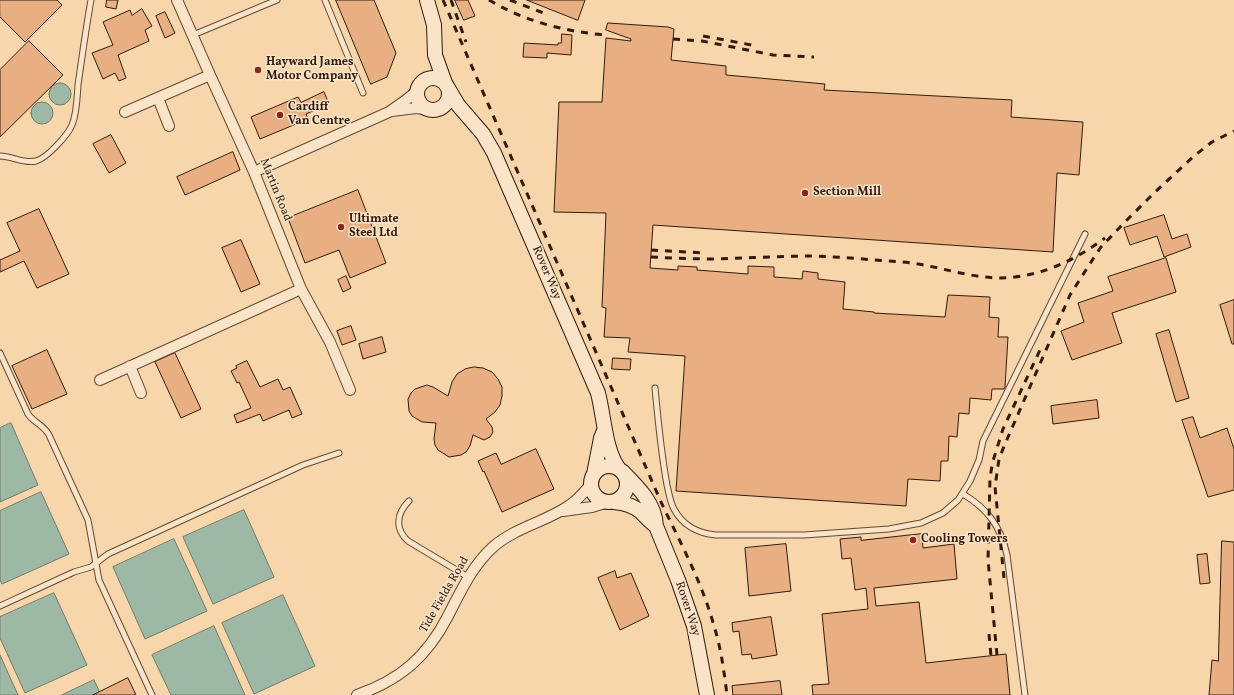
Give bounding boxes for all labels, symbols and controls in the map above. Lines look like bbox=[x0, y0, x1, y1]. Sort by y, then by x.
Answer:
place label: Hayward James Motor Company bbox=[266, 56, 358, 84]
marker: Hayward James Motor Company bbox=[253, 65, 263, 75]
place label: Cardiff Van Centre bbox=[288, 101, 350, 129]
marker: Cardiff Van Centre bbox=[275, 110, 285, 120]
street label: Martin Road bbox=[256, 156, 294, 224]
place label: Section Mill bbox=[813, 186, 881, 200]
marker: Section Mill bbox=[800, 188, 810, 198]
place label: Ultimate Steel Ltd bbox=[349, 213, 399, 241]
marker: Ultimate Steel Ltd bbox=[336, 222, 346, 232]
street label: Rover Way bbox=[528, 244, 564, 302]
place label: Cooling Towers bbox=[921, 533, 1008, 547]
marker: Cooling Towers bbox=[908, 535, 918, 545]
street label: Tide Fields Road bbox=[417, 554, 473, 636]
street label: Rover Way bbox=[671, 580, 703, 638]

